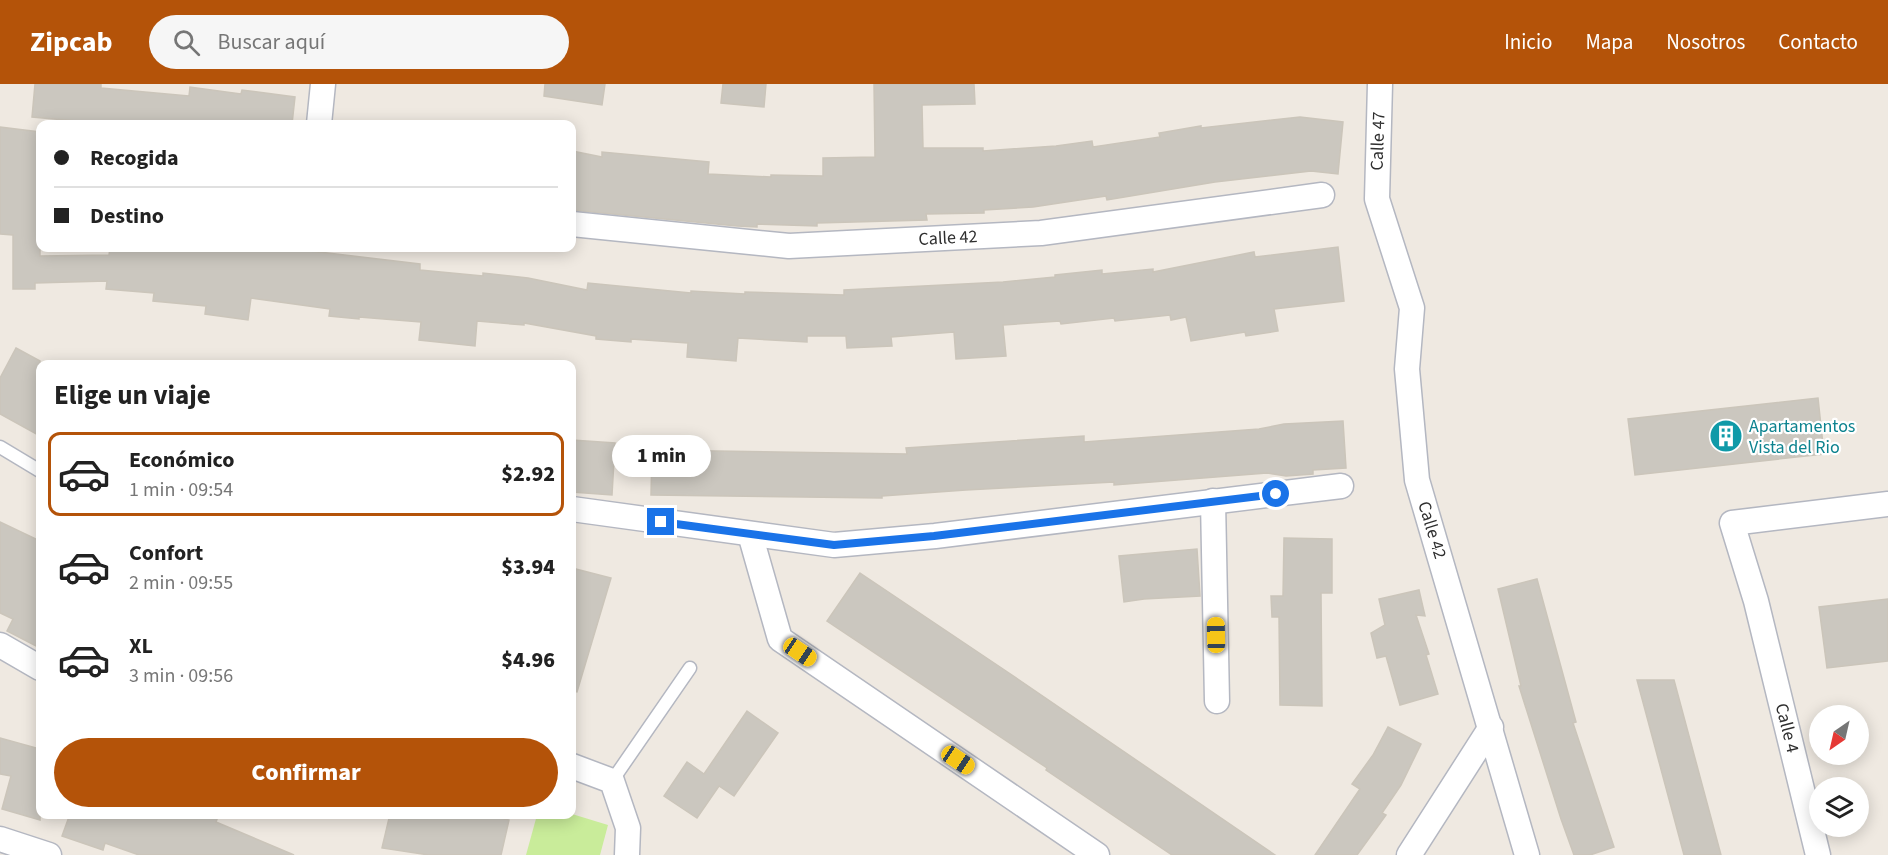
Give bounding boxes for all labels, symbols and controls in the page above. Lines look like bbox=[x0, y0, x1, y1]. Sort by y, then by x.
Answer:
search box bbox=[149, 15, 569, 69]
text: Zipcab bbox=[30, 22, 113, 62]
icon: search bbox=[170, 26, 203, 59]
text: Buscar aquí bbox=[218, 26, 325, 58]
text: Inicio bbox=[1504, 27, 1552, 57]
text: Mapa bbox=[1585, 27, 1633, 57]
text: Nosotros bbox=[1666, 27, 1745, 57]
text: Contacto bbox=[1778, 27, 1858, 57]
street label: Calle 47 bbox=[1364, 111, 1392, 171]
text: Recogida bbox=[90, 142, 179, 174]
text: Destino bbox=[90, 200, 164, 232]
street label: Calle 42 bbox=[918, 224, 978, 252]
text: Elige un viaje bbox=[54, 376, 211, 415]
place label: Apartamentos Vista del Rio bbox=[1749, 414, 1855, 460]
building icon: Apartamentos Vista del Rio bbox=[1708, 418, 1744, 454]
callout: 1 min bbox=[612, 435, 710, 477]
text: 1 min bbox=[637, 442, 686, 470]
text: Económico bbox=[129, 444, 234, 476]
icon: car bbox=[57, 447, 111, 501]
text: $2.92 bbox=[501, 458, 555, 490]
text: 1 min · 09:54 bbox=[129, 476, 233, 504]
route start bbox=[1262, 480, 1289, 507]
street label: Calle 42 bbox=[1411, 498, 1453, 562]
route end bbox=[647, 508, 674, 535]
text: Confort bbox=[129, 537, 203, 569]
icon: car bbox=[57, 540, 111, 594]
text: $3.94 bbox=[501, 551, 555, 583]
text: 2 min · 09:55 bbox=[129, 569, 233, 597]
car bbox=[1207, 617, 1225, 653]
text: XL bbox=[129, 630, 153, 662]
icon: car bbox=[57, 633, 111, 687]
car bbox=[780, 634, 820, 670]
text: $4.96 bbox=[501, 644, 555, 676]
text: 3 min · 09:56 bbox=[129, 662, 233, 690]
street label: Calle 4 bbox=[1769, 701, 1805, 755]
north arrow bbox=[1809, 705, 1869, 765]
map controls bbox=[1809, 705, 1869, 837]
button: Confirmar bbox=[54, 738, 558, 807]
car bbox=[938, 742, 978, 778]
button: layers bbox=[1809, 777, 1869, 837]

